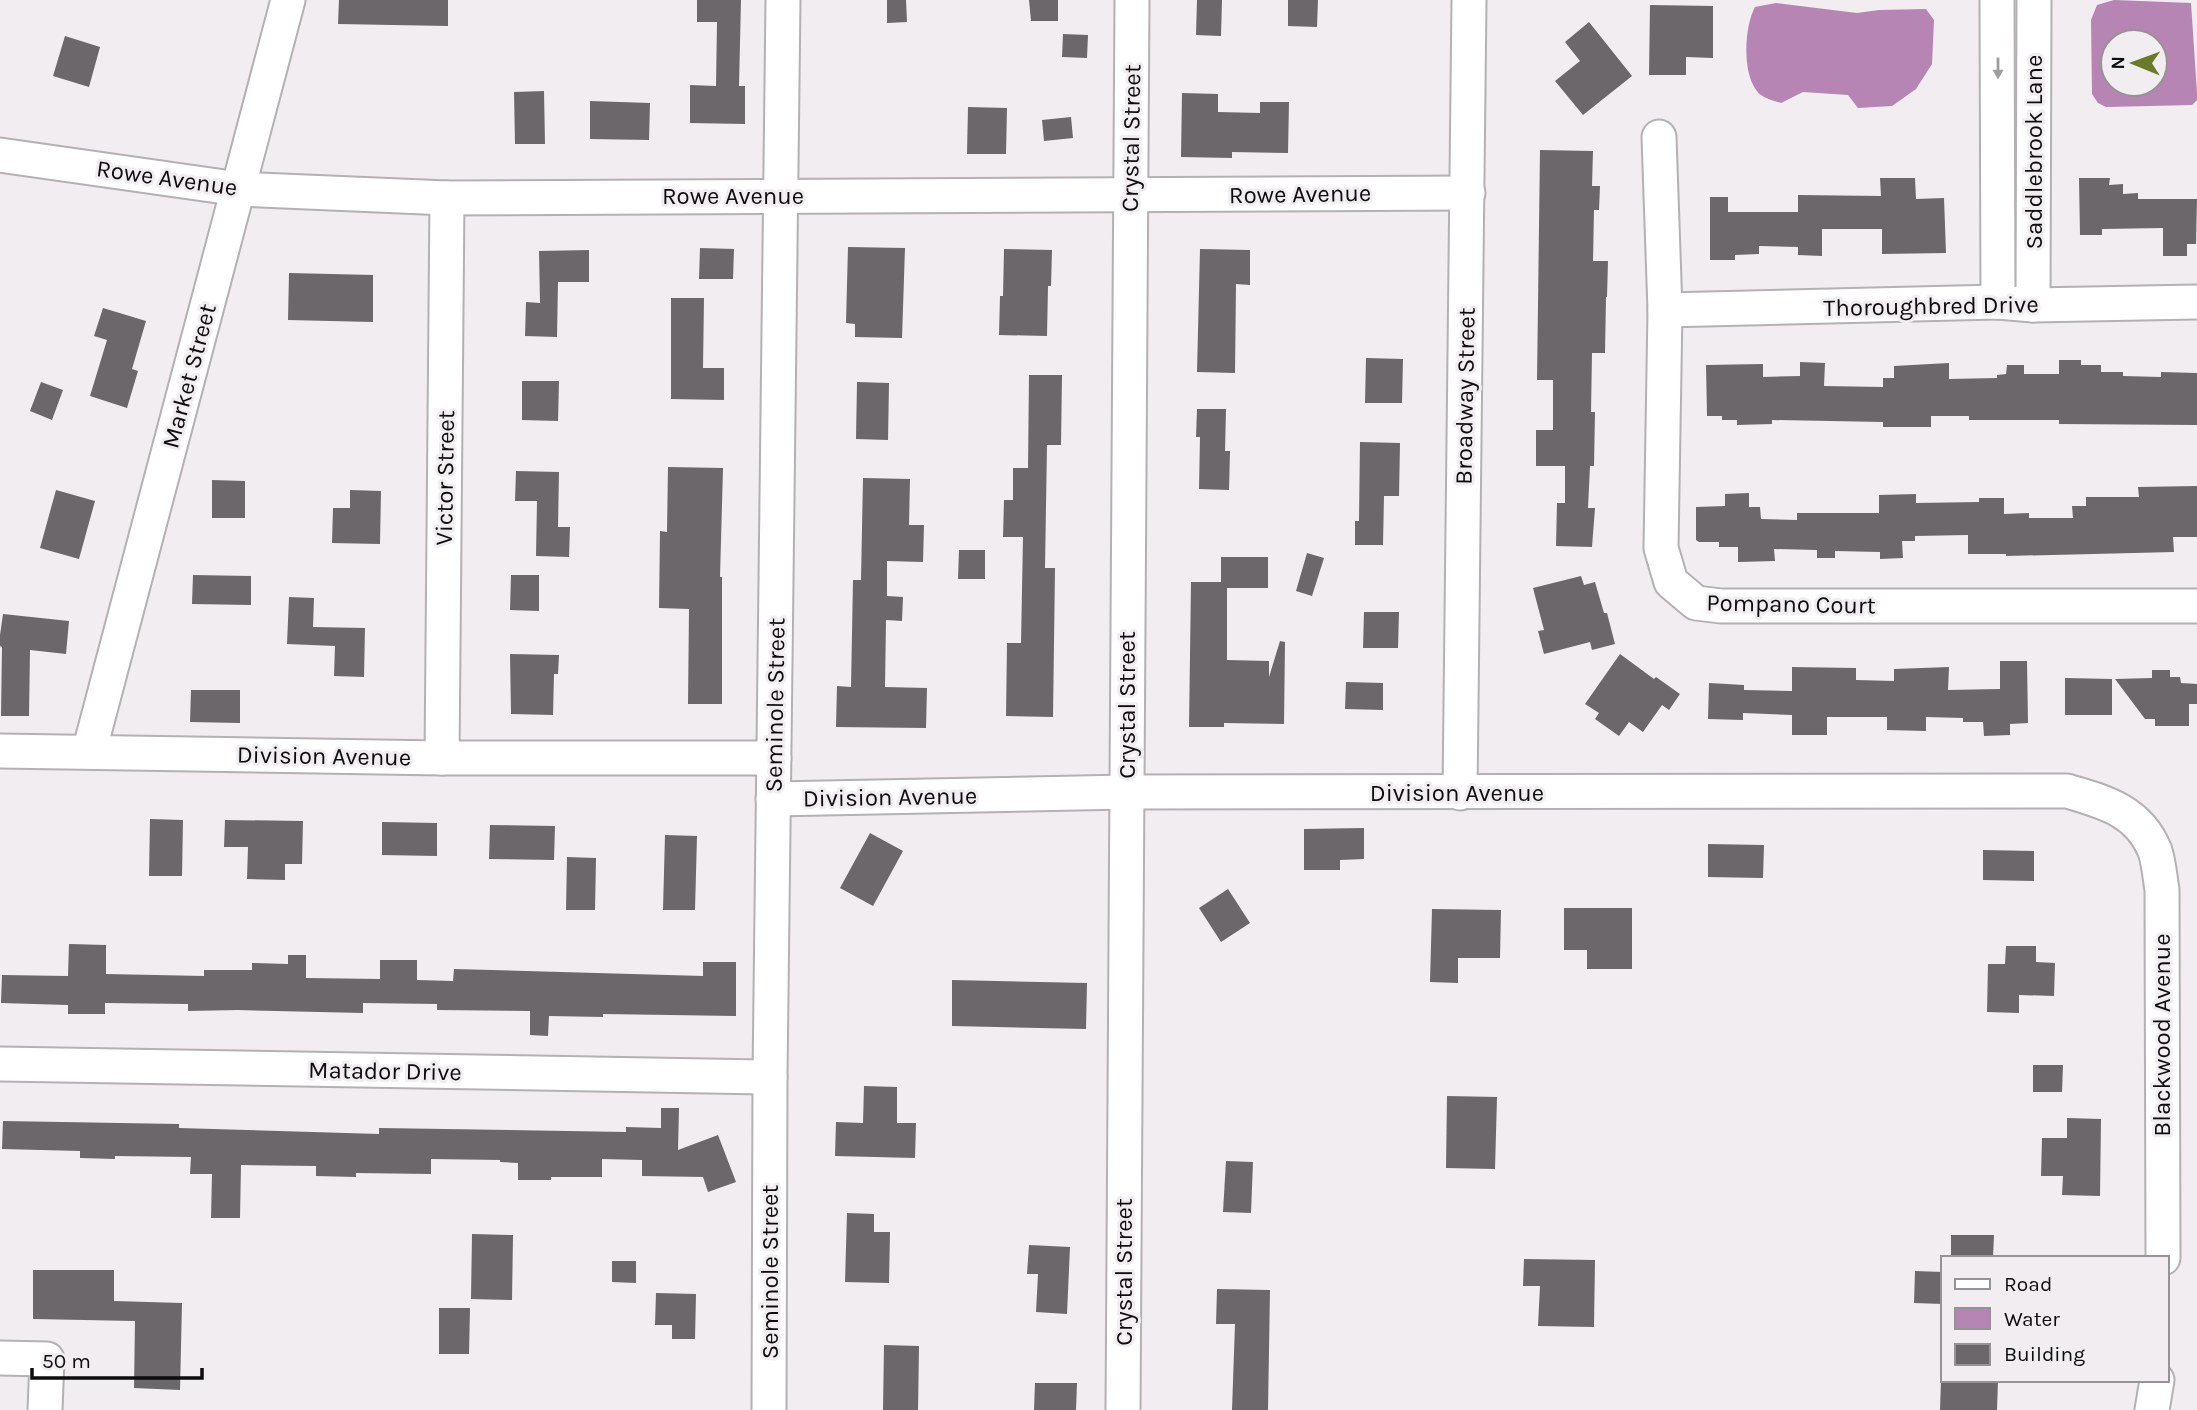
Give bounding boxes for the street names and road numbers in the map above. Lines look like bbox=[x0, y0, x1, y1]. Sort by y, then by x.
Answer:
street label: Saddlebrook Lane bbox=[2020, 55, 2048, 249]
street label: Crystal Street bbox=[1116, 64, 1146, 212]
street label: Rowe Avenue bbox=[95, 154, 239, 202]
street label: Rowe Avenue bbox=[1229, 179, 1371, 209]
street label: Rowe Avenue bbox=[662, 182, 804, 210]
street label: Thoroughbred Drive bbox=[1823, 290, 2039, 322]
street label: Market Street bbox=[156, 301, 222, 451]
street label: Broadway Street bbox=[1449, 307, 1481, 485]
street label: Victor Street bbox=[430, 410, 460, 546]
street label: Pompano Court bbox=[1706, 589, 1876, 619]
street label: Seminole Street bbox=[759, 617, 791, 793]
street label: Crystal Street bbox=[1113, 631, 1141, 779]
street label: Division Avenue bbox=[237, 740, 411, 772]
street label: Division Avenue bbox=[1370, 779, 1544, 807]
street label: Division Avenue bbox=[803, 781, 977, 813]
street label: Blackwood Avenue bbox=[2148, 933, 2176, 1137]
street label: Matador Drive bbox=[308, 1056, 462, 1086]
street label: Seminole Street bbox=[756, 1185, 784, 1359]
street label: Crystal Street bbox=[1110, 1198, 1138, 1346]

